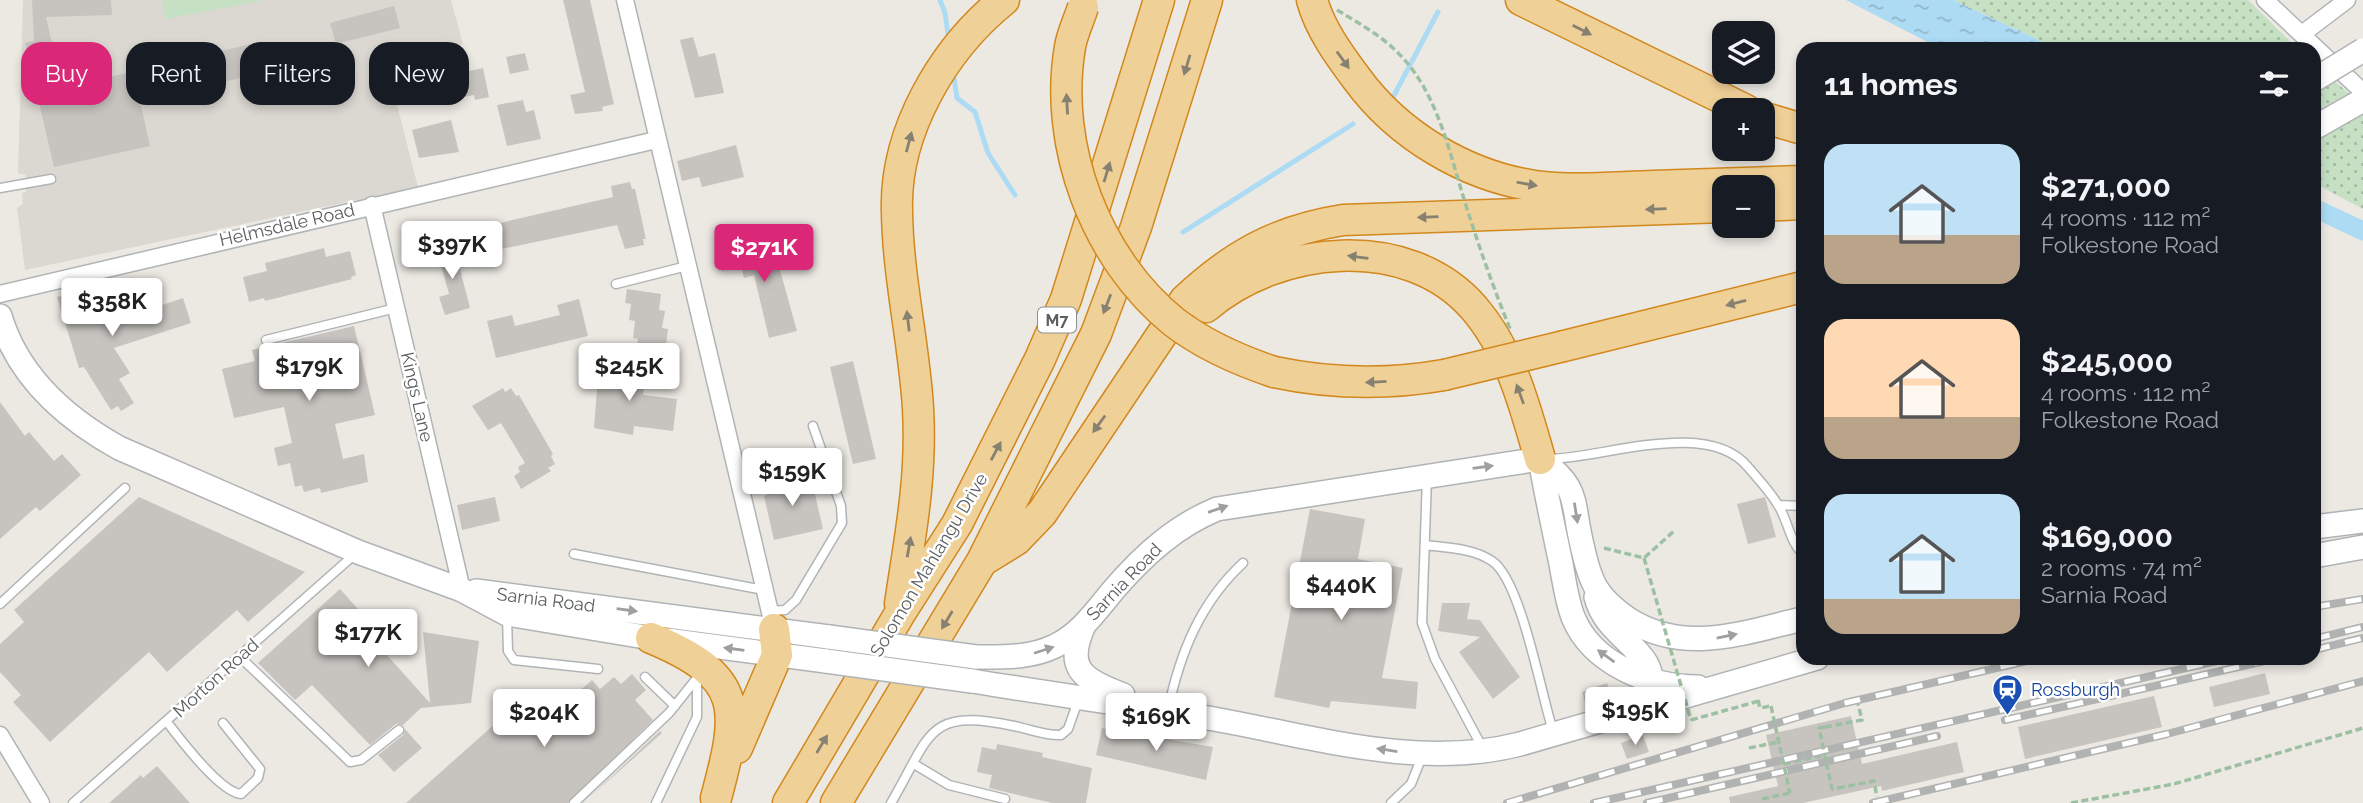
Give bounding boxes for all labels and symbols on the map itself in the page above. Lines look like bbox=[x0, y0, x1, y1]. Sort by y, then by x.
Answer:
one-way arrow bbox=[1572, 25, 1592, 36]
one-way arrow bbox=[1336, 51, 1350, 69]
one-way arrow bbox=[1181, 55, 1192, 76]
one-way arrow bbox=[1061, 93, 1072, 115]
one-way arrow bbox=[904, 131, 914, 152]
one-way arrow bbox=[1103, 161, 1113, 182]
one-way arrow bbox=[1516, 179, 1538, 190]
street label: Helmsdale Road bbox=[217, 199, 357, 250]
one-way arrow bbox=[1644, 204, 1666, 215]
one-way arrow bbox=[1417, 211, 1439, 222]
pin: $397K bbox=[403, 222, 501, 281]
pin: $271K bbox=[715, 224, 813, 284]
one-way arrow bbox=[1347, 251, 1369, 262]
pin: $358K bbox=[63, 278, 161, 338]
one-way arrow bbox=[1102, 294, 1113, 315]
one-way arrow bbox=[1725, 298, 1747, 309]
road number: M7 bbox=[1038, 308, 1076, 332]
one-way arrow bbox=[902, 310, 913, 332]
pin: $179K bbox=[260, 344, 358, 403]
pin: $245K bbox=[580, 344, 678, 403]
street label: Kings Lane bbox=[397, 350, 438, 444]
one-way arrow bbox=[1365, 377, 1387, 388]
one-way arrow bbox=[1514, 384, 1525, 405]
one-way arrow bbox=[1092, 415, 1106, 434]
one-way arrow bbox=[990, 441, 1002, 460]
pin: $159K bbox=[743, 448, 841, 508]
one-way arrow bbox=[1472, 461, 1494, 472]
street label: Solomon Mahlangu Drive bbox=[865, 469, 992, 660]
one-way arrow bbox=[1571, 502, 1582, 524]
one-way arrow bbox=[1208, 504, 1229, 514]
one-way arrow bbox=[904, 536, 915, 558]
street label: Sarnia Road bbox=[1082, 539, 1166, 625]
pin: $440K bbox=[1292, 562, 1390, 622]
street label: Sarnia Road bbox=[496, 583, 596, 616]
one-way arrow bbox=[616, 604, 638, 615]
pin: $177K bbox=[319, 610, 417, 669]
one-way arrow bbox=[941, 610, 953, 629]
one-way arrow bbox=[1716, 630, 1738, 641]
street label: Morton Road bbox=[169, 634, 263, 721]
one-way arrow bbox=[723, 643, 745, 654]
one-way arrow bbox=[1033, 644, 1054, 655]
one-way arrow bbox=[1597, 649, 1615, 663]
station icon: Rossburgh bbox=[1991, 673, 2025, 717]
place label: Rossburgh bbox=[2031, 679, 2120, 700]
pin: $195K bbox=[1586, 688, 1684, 747]
pin: $204K bbox=[495, 690, 593, 749]
pin: $169K bbox=[1107, 694, 1205, 753]
one-way arrow bbox=[816, 735, 828, 754]
one-way arrow bbox=[1376, 744, 1398, 755]

